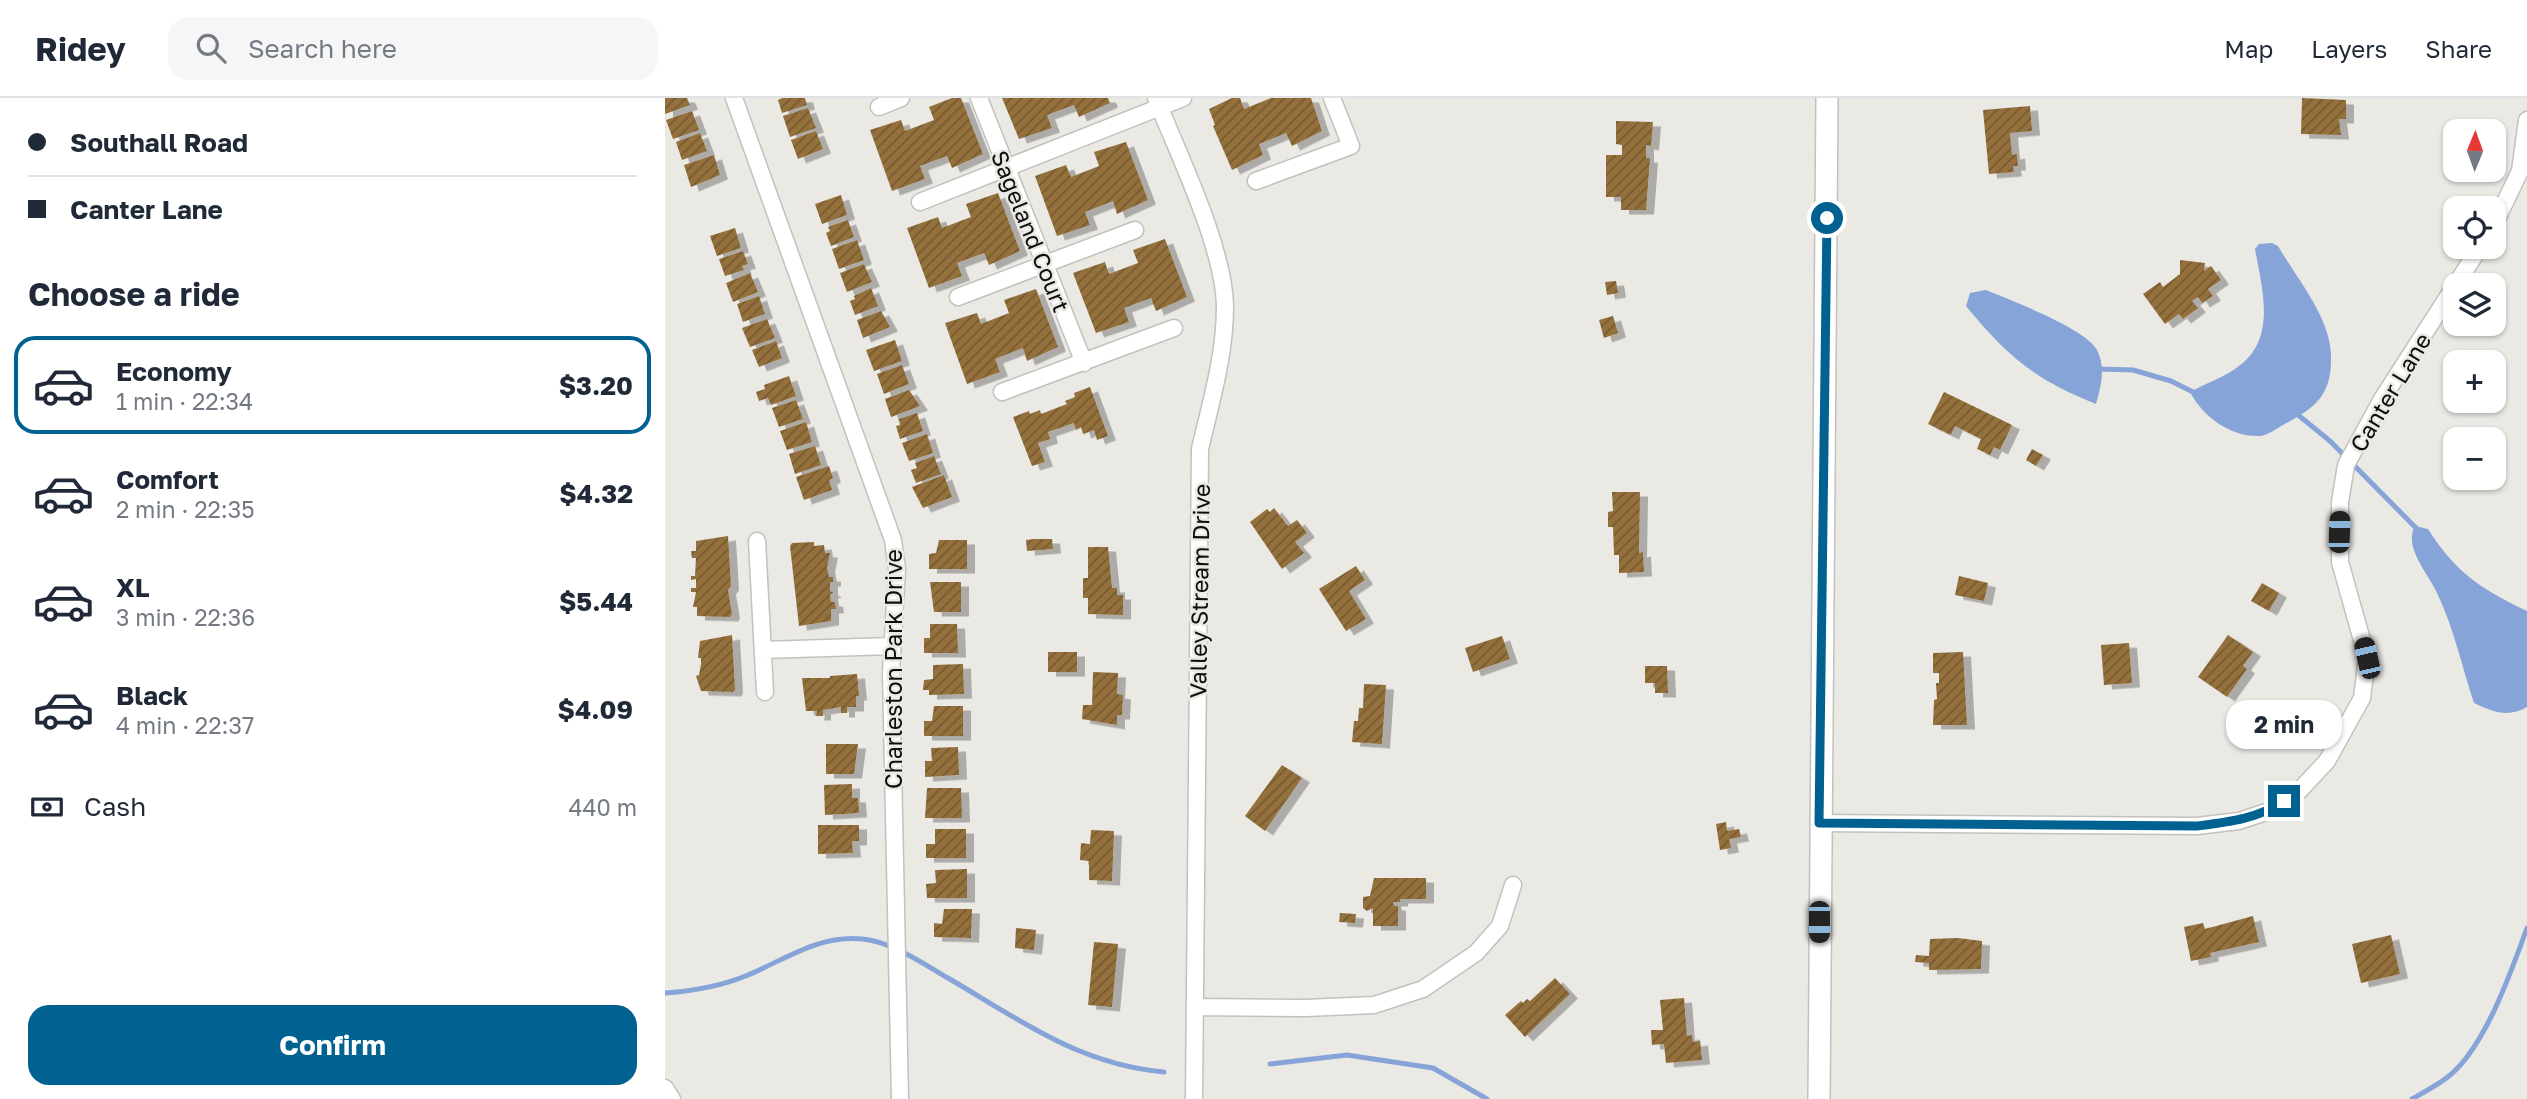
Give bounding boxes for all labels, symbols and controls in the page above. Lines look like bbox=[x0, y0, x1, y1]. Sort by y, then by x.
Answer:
search box bbox=[168, 17, 658, 80]
text: Ridey bbox=[35, 29, 126, 68]
icon: search bbox=[192, 29, 230, 67]
text: Search here bbox=[248, 33, 397, 64]
text: Map bbox=[2224, 34, 2273, 63]
text: Layers bbox=[2311, 34, 2387, 63]
text: Share bbox=[2425, 34, 2492, 63]
north arrow bbox=[2443, 119, 2506, 182]
map controls bbox=[2443, 119, 2506, 490]
text: Southall Road bbox=[70, 127, 248, 158]
street label: Sageland Court bbox=[986, 146, 1076, 316]
text: Canter Lane bbox=[70, 194, 223, 225]
button: locate bbox=[2443, 196, 2506, 259]
route start bbox=[1811, 202, 1843, 234]
button: layers bbox=[2443, 273, 2506, 336]
text: Choose a ride bbox=[28, 275, 240, 313]
street label: Canter Lane bbox=[2344, 328, 2436, 456]
button: + bbox=[2443, 350, 2506, 413]
icon: car bbox=[32, 354, 95, 417]
text: Economy bbox=[116, 356, 232, 387]
text: $3.20 bbox=[559, 370, 633, 401]
text: 1 min · 22:34 bbox=[116, 387, 253, 415]
button: − bbox=[2443, 427, 2506, 490]
icon: car bbox=[32, 462, 95, 525]
text: Comfort bbox=[116, 464, 219, 495]
text: $4.32 bbox=[559, 478, 633, 509]
street label: Valley Stream Drive bbox=[1183, 483, 1215, 699]
text: 2 min · 22:35 bbox=[116, 495, 255, 523]
car bbox=[2328, 511, 2351, 553]
street label: Charleston Park Drive bbox=[879, 549, 907, 789]
icon: car bbox=[32, 570, 95, 633]
text: XL bbox=[116, 572, 150, 603]
text: $5.44 bbox=[559, 586, 633, 617]
text: 3 min · 22:36 bbox=[116, 603, 255, 631]
car bbox=[2353, 635, 2382, 681]
icon: car bbox=[32, 678, 95, 741]
text: Black bbox=[116, 680, 188, 711]
text: $4.09 bbox=[558, 694, 633, 725]
callout: 2 min bbox=[2226, 700, 2342, 748]
text: 2 min bbox=[2254, 710, 2314, 738]
text: 4 min · 22:37 bbox=[116, 711, 254, 739]
route end bbox=[2268, 785, 2300, 817]
icon: cash bbox=[28, 788, 66, 826]
text: Cash bbox=[84, 791, 146, 822]
text: 440 m bbox=[569, 793, 637, 821]
car bbox=[1809, 901, 1830, 943]
button: Confirm bbox=[28, 1005, 637, 1085]

